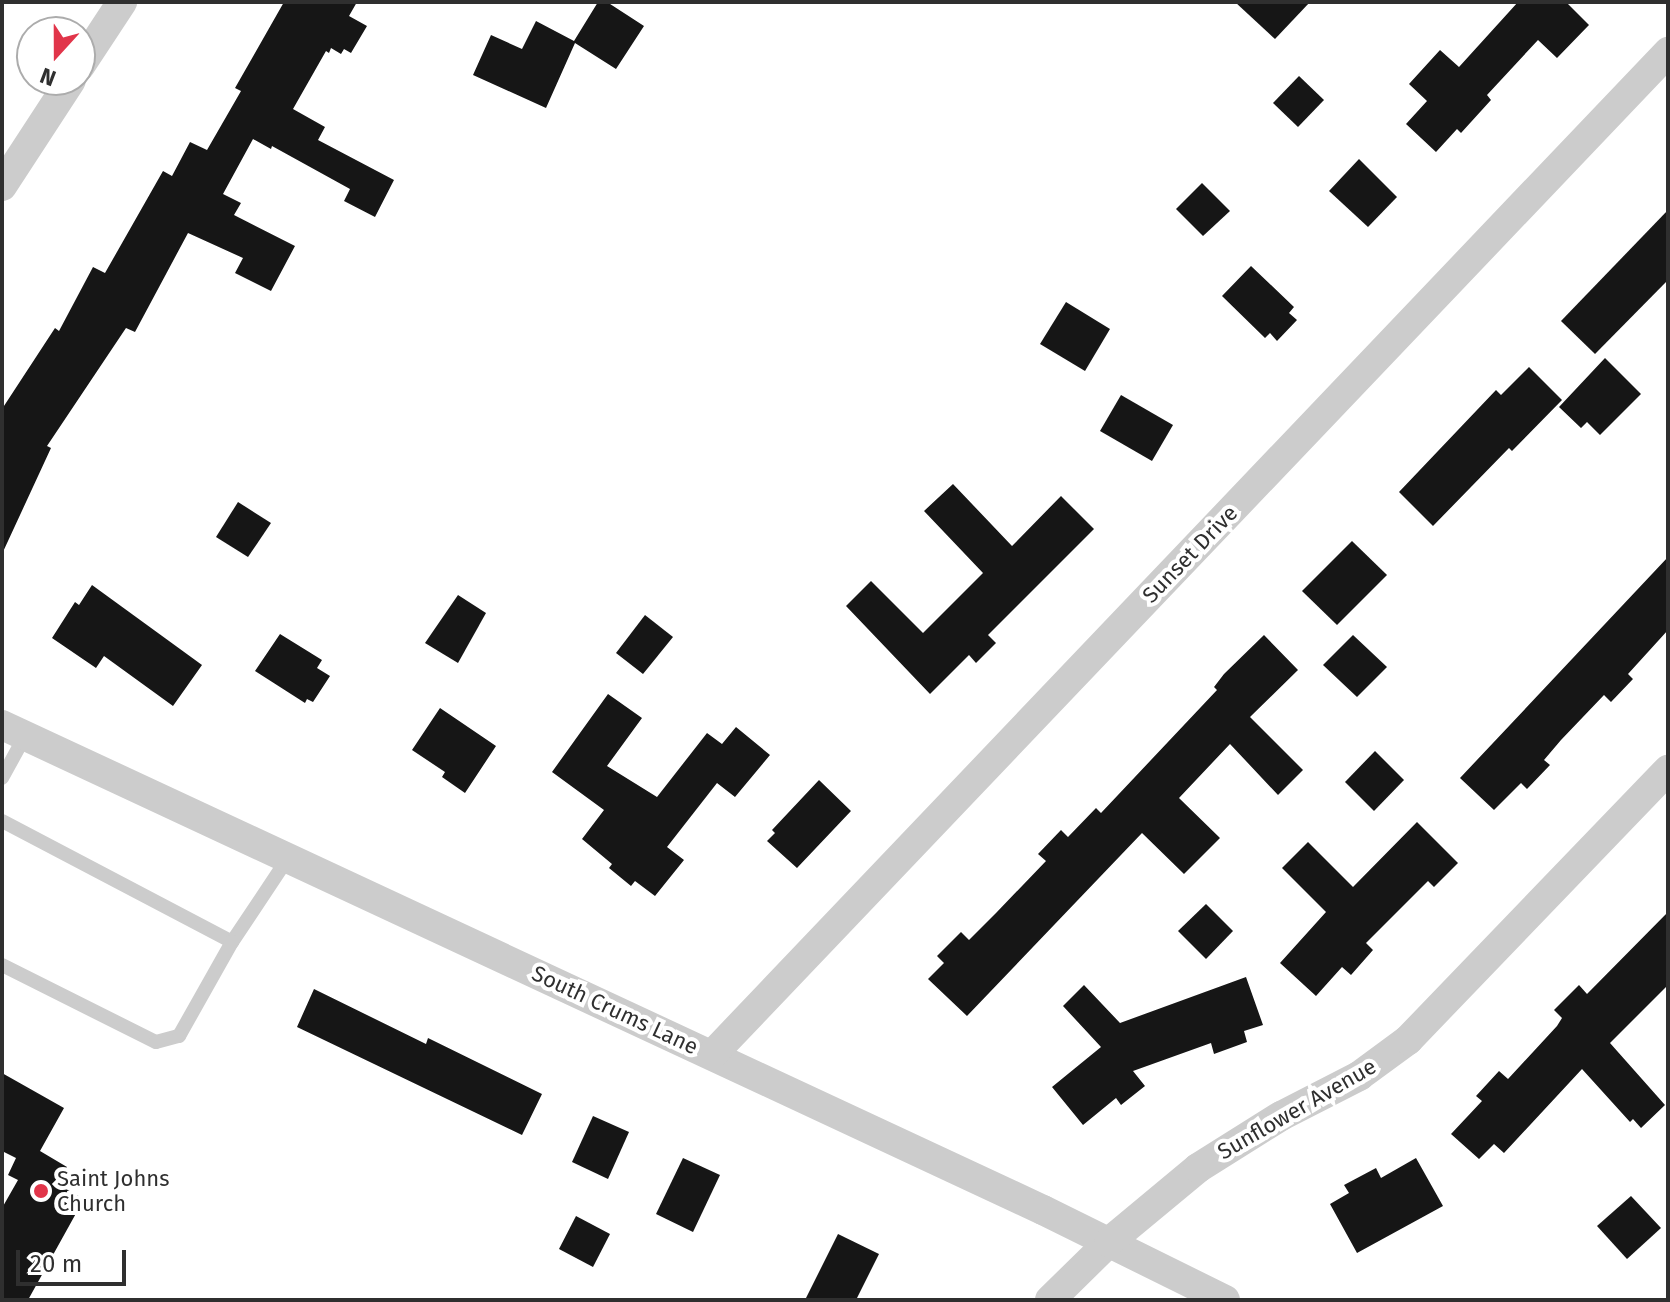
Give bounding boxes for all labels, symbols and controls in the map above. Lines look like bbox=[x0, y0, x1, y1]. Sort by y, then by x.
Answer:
north arrow bbox=[16, 16, 96, 96]
text: N bbox=[36, 62, 60, 92]
street label: Sunset Drive bbox=[1137, 500, 1243, 608]
street label: South Crums Lane bbox=[528, 960, 702, 1060]
street label: Sunflower Avenue bbox=[1213, 1053, 1381, 1165]
place label: Saint Johns Church bbox=[57, 1165, 169, 1216]
marker: Saint Johns Church bbox=[32, 1182, 50, 1200]
scale bar bbox=[20, 1234, 130, 1284]
text: 20 m bbox=[30, 1250, 82, 1278]

